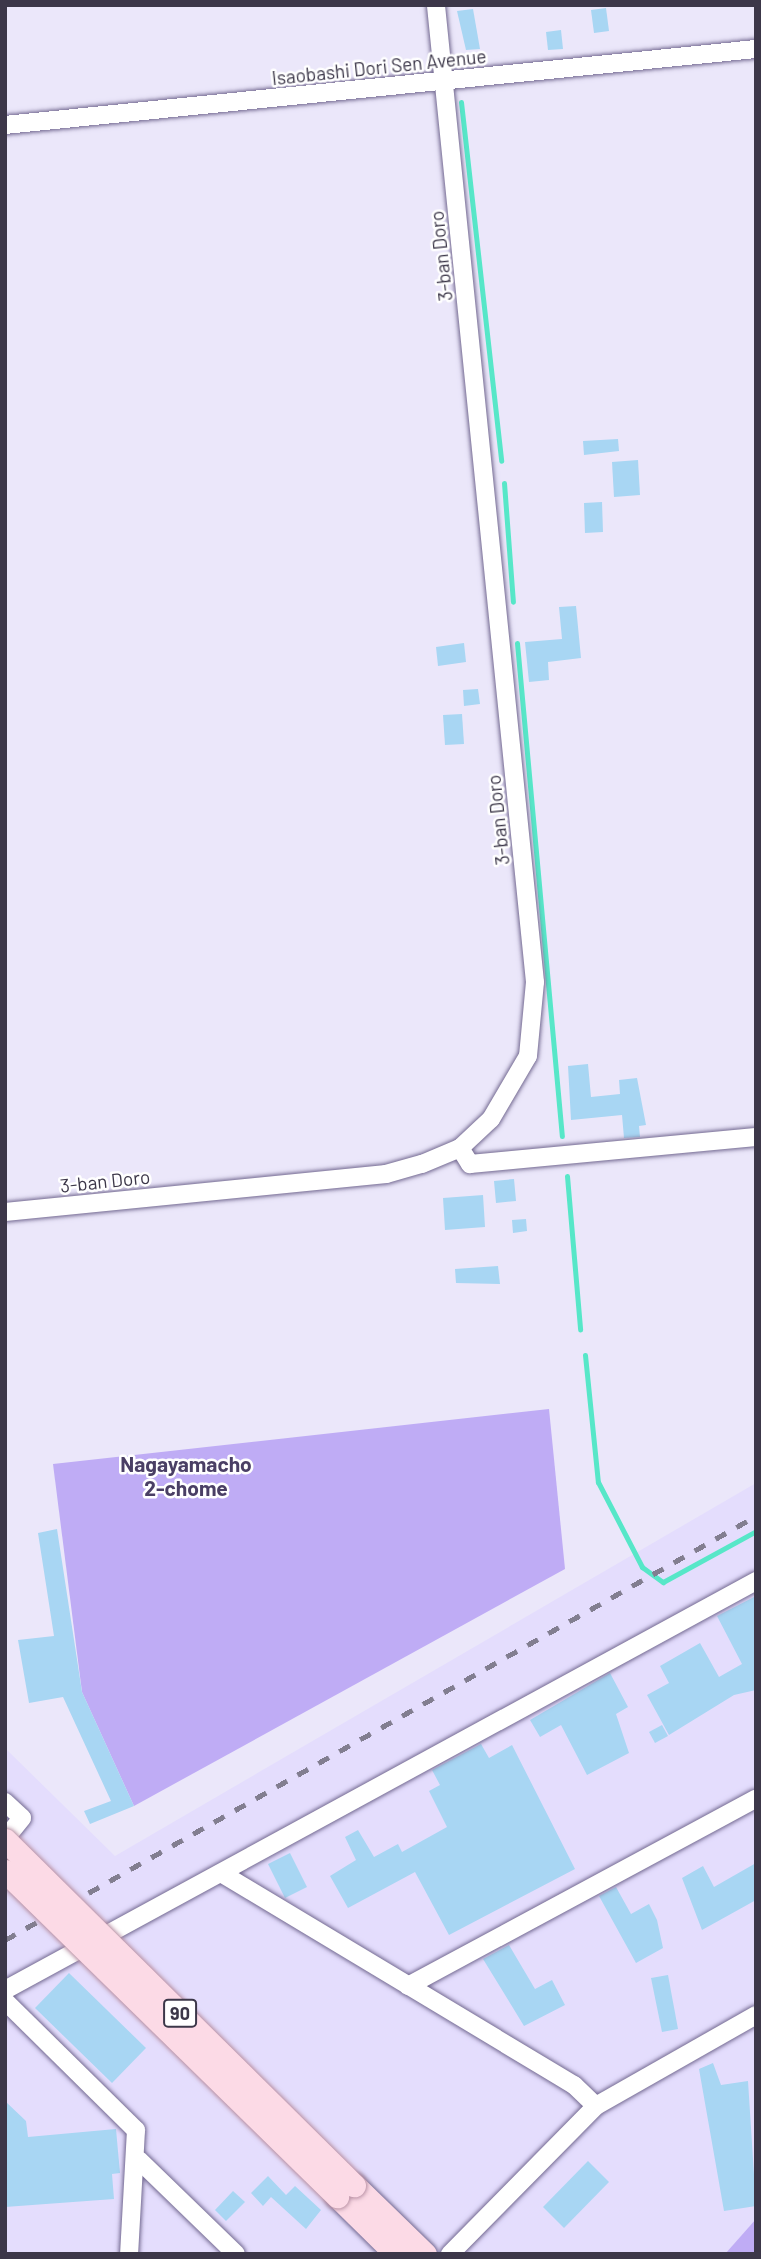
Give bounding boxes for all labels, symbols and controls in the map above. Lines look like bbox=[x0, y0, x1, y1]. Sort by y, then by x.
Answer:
street label: Isaobashi Dori Sen Avenue bbox=[271, 44, 487, 90]
street label: 3-ban Doro bbox=[425, 210, 457, 302]
street label: 3-ban Doro bbox=[482, 774, 514, 866]
street label: 3-ban Doro bbox=[59, 1165, 151, 1197]
district label: Nagayamacho 2-chome bbox=[120, 1451, 252, 1501]
road number: 90 bbox=[162, 1998, 198, 2027]

